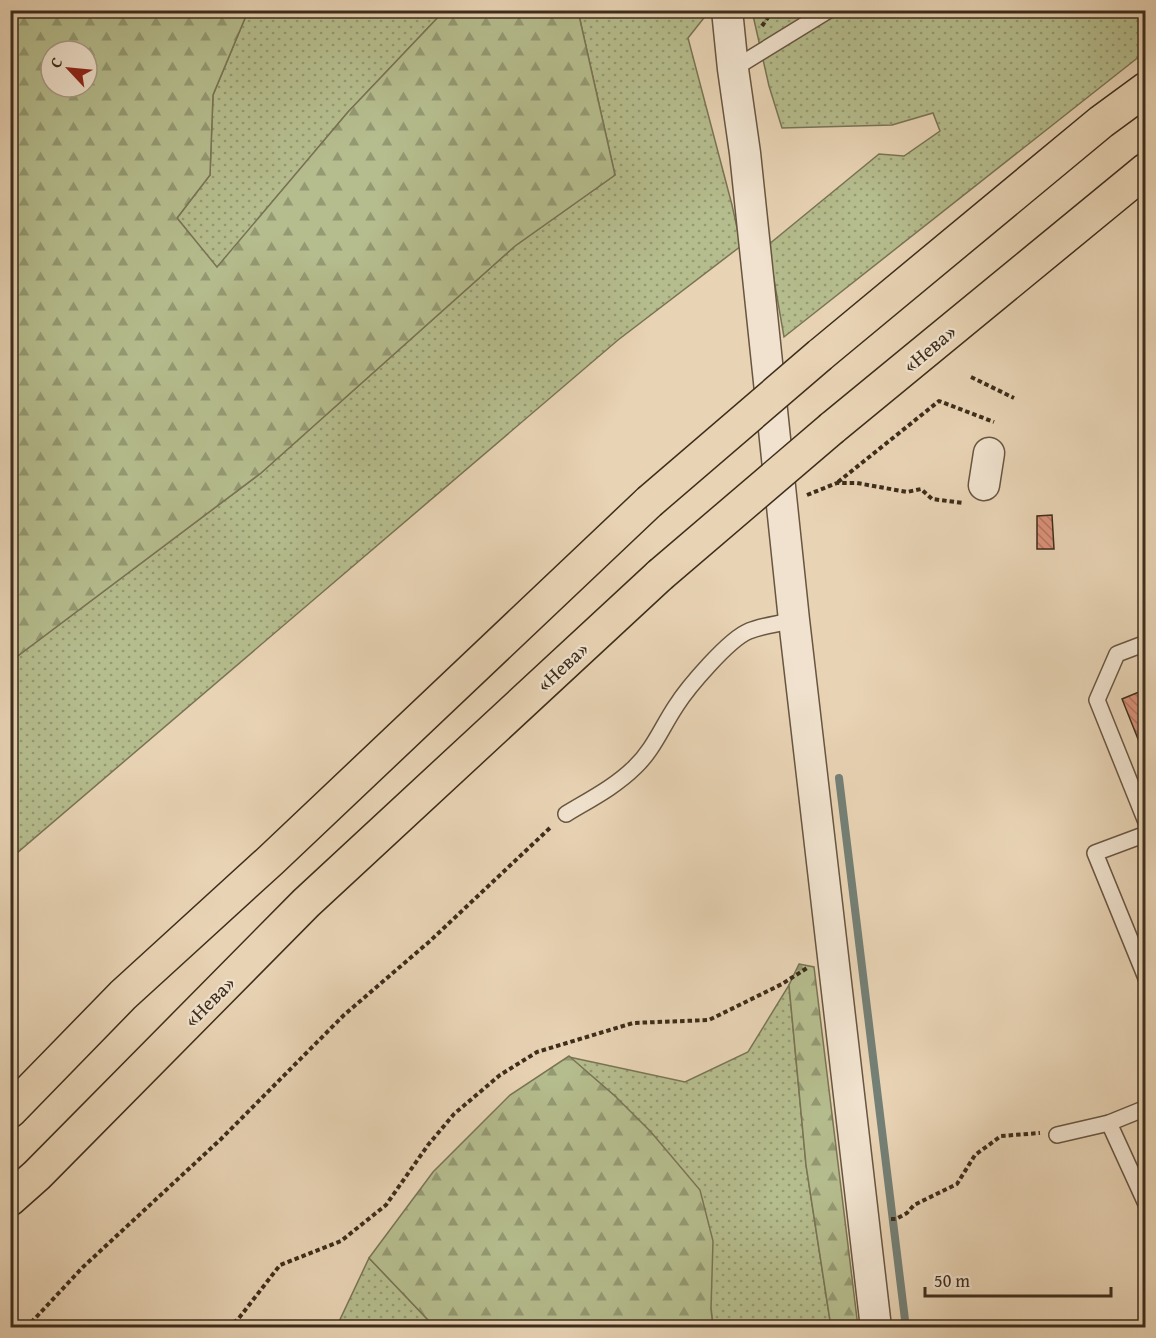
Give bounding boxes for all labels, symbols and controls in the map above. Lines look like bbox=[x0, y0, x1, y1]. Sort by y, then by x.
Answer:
north arrow bbox=[39, 39, 99, 99]
text: С bbox=[43, 53, 68, 72]
street label: «Нева» bbox=[896, 317, 962, 379]
street label: «Нева» bbox=[530, 634, 595, 698]
street label: «Нева» bbox=[177, 969, 241, 1033]
scale bar bbox=[925, 1260, 1111, 1298]
text: 50 m bbox=[934, 1267, 970, 1294]

